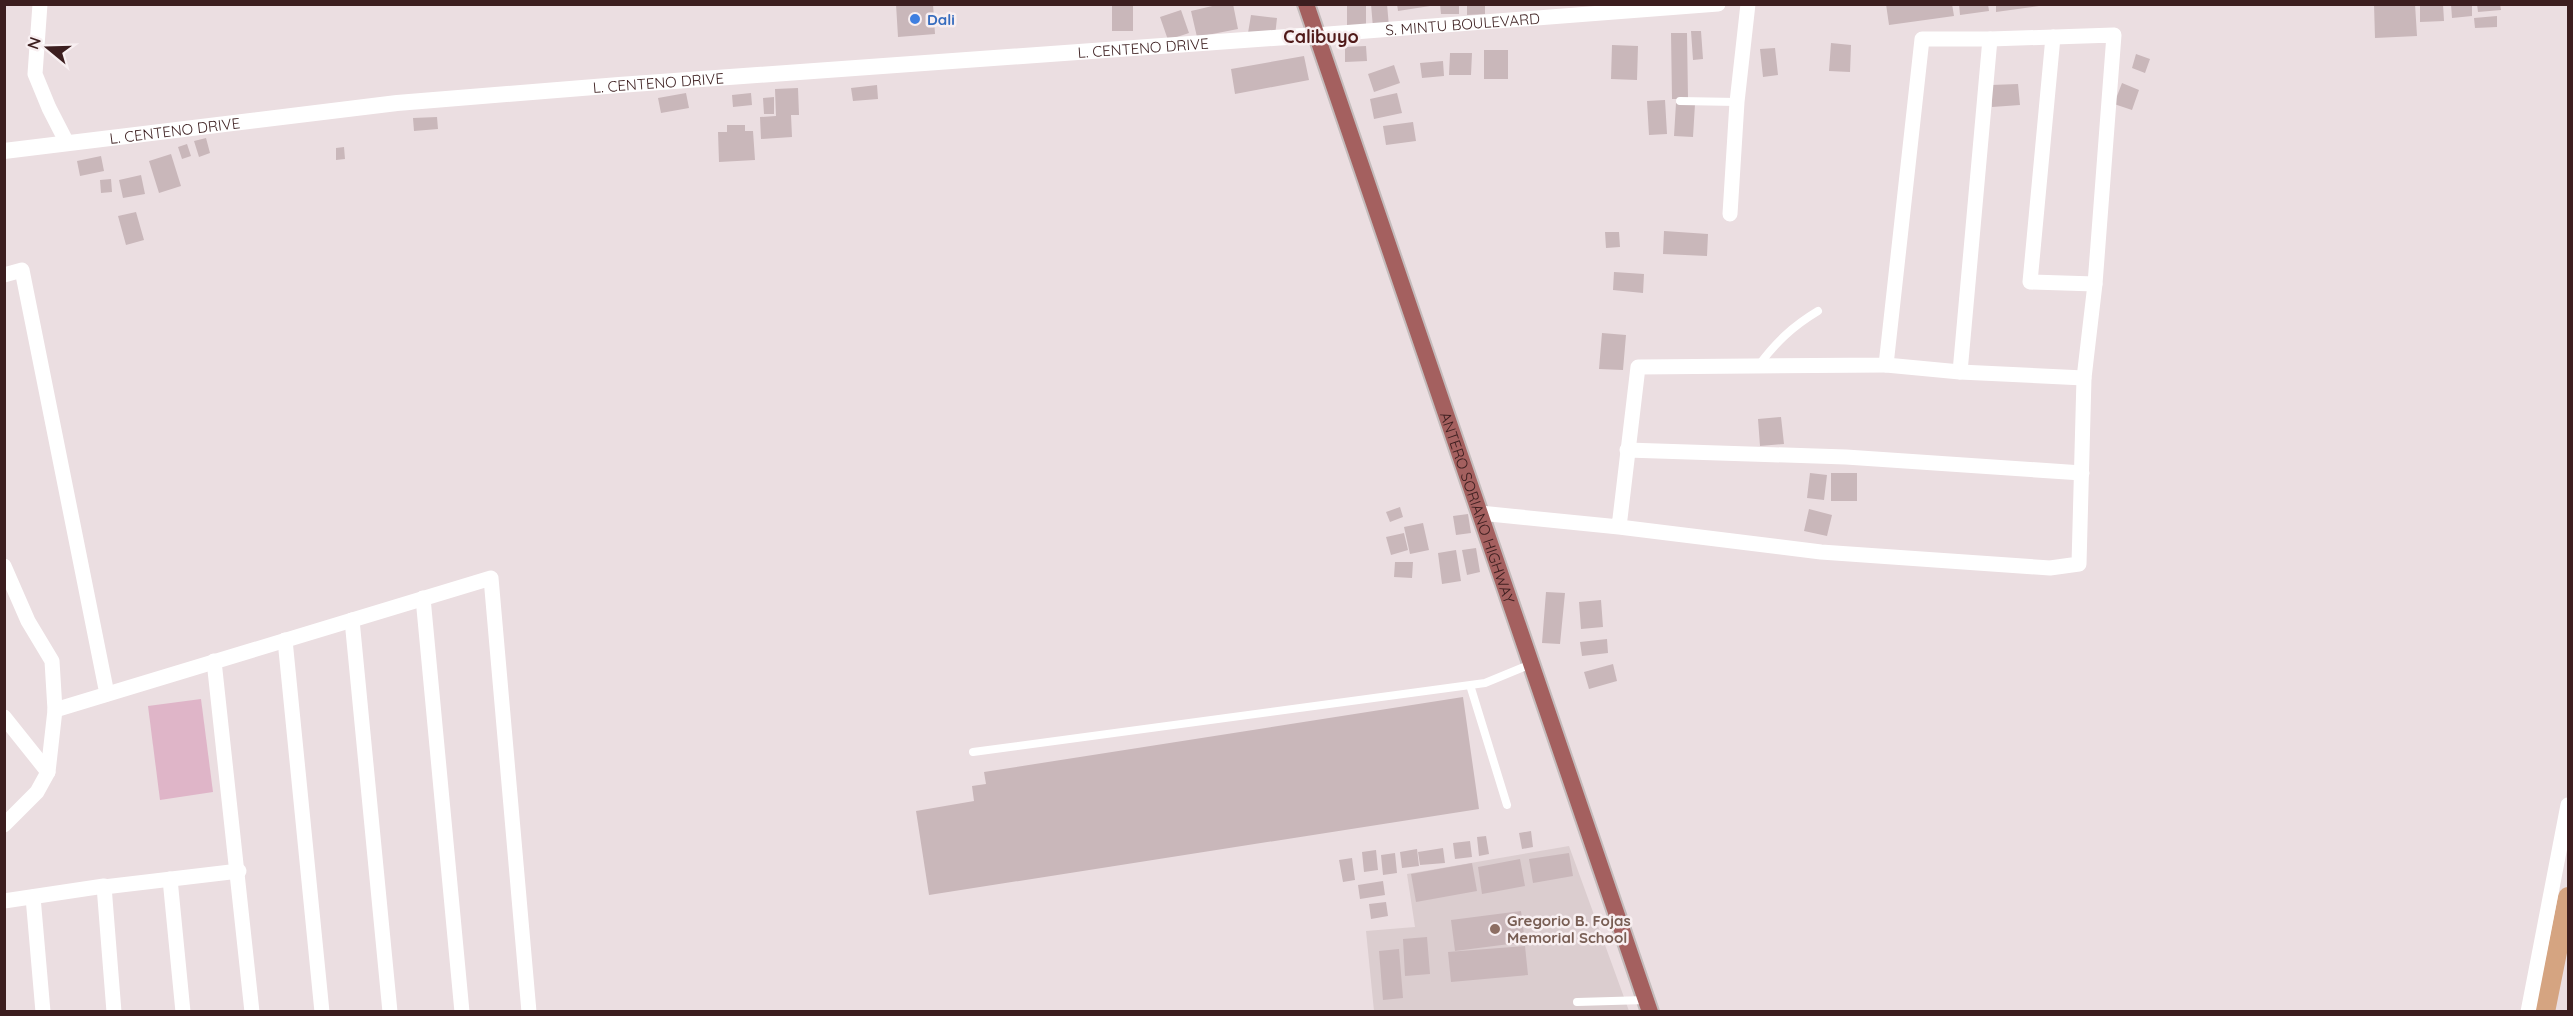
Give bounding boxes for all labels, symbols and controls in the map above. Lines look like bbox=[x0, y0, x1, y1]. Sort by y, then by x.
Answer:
street label: S. MINTU BOULEVARD bbox=[1385, 8, 1541, 39]
place label: Dali bbox=[927, 10, 955, 29]
marker: Dali bbox=[908, 12, 922, 26]
north arrow bbox=[18, 18, 78, 78]
district label: Calibuyo bbox=[1283, 25, 1359, 48]
street label: L. CENTENO DRIVE bbox=[1077, 33, 1209, 62]
text: N bbox=[22, 34, 45, 52]
street label: L. CENTENO DRIVE bbox=[592, 68, 724, 97]
street label: L. CENTENO DRIVE bbox=[108, 113, 241, 148]
street label: ANTERO SORIANO HIGHWAY bbox=[1436, 409, 1520, 606]
place label: Gregorio B. Fojas Memorial School bbox=[1507, 911, 1631, 947]
marker: Gregorio B. Fojas Memorial School bbox=[1488, 922, 1502, 936]

